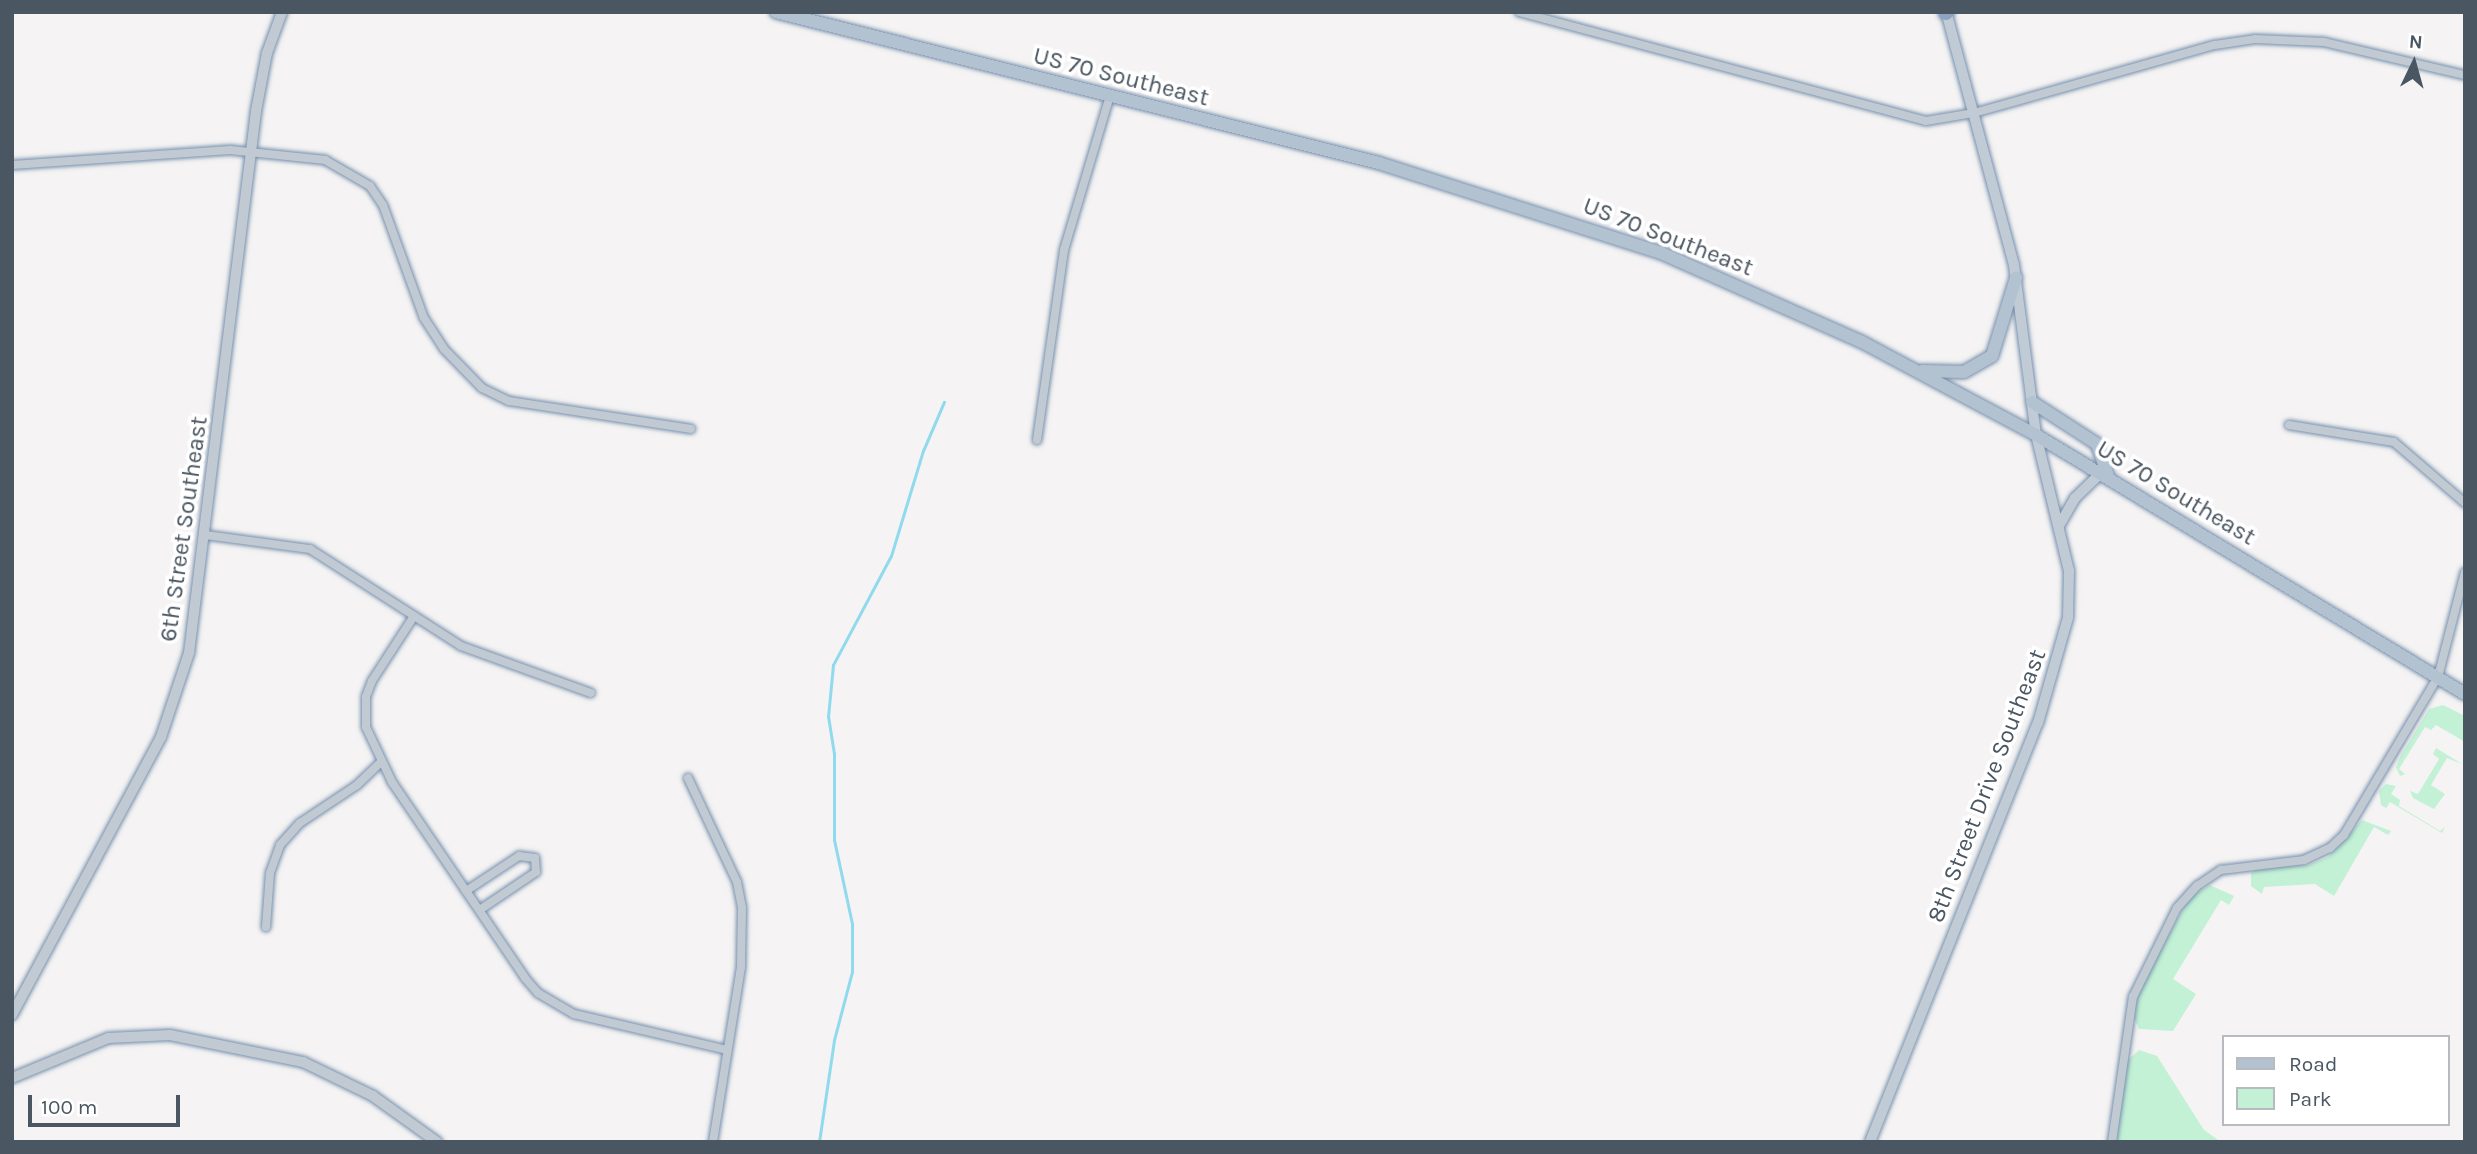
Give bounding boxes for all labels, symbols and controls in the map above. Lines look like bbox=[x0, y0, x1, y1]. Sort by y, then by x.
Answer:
north arrow bbox=[2379, 28, 2449, 98]
text: N bbox=[2408, 31, 2424, 54]
street label: US 70 Southeast bbox=[1030, 41, 1212, 113]
street label: US 70 Southeast bbox=[1579, 191, 1757, 283]
street label: 6th Street Southeast bbox=[154, 414, 214, 644]
street label: US 70 Southeast bbox=[2091, 434, 2261, 552]
street label: 8th Street Drive Southeast bbox=[1922, 645, 2052, 927]
legend bbox=[2222, 1035, 2449, 1126]
text: Road bbox=[2289, 1052, 2337, 1076]
scale bar bbox=[32, 1080, 184, 1124]
text: Park bbox=[2289, 1087, 2332, 1111]
text: 100 m bbox=[41, 1095, 98, 1119]

